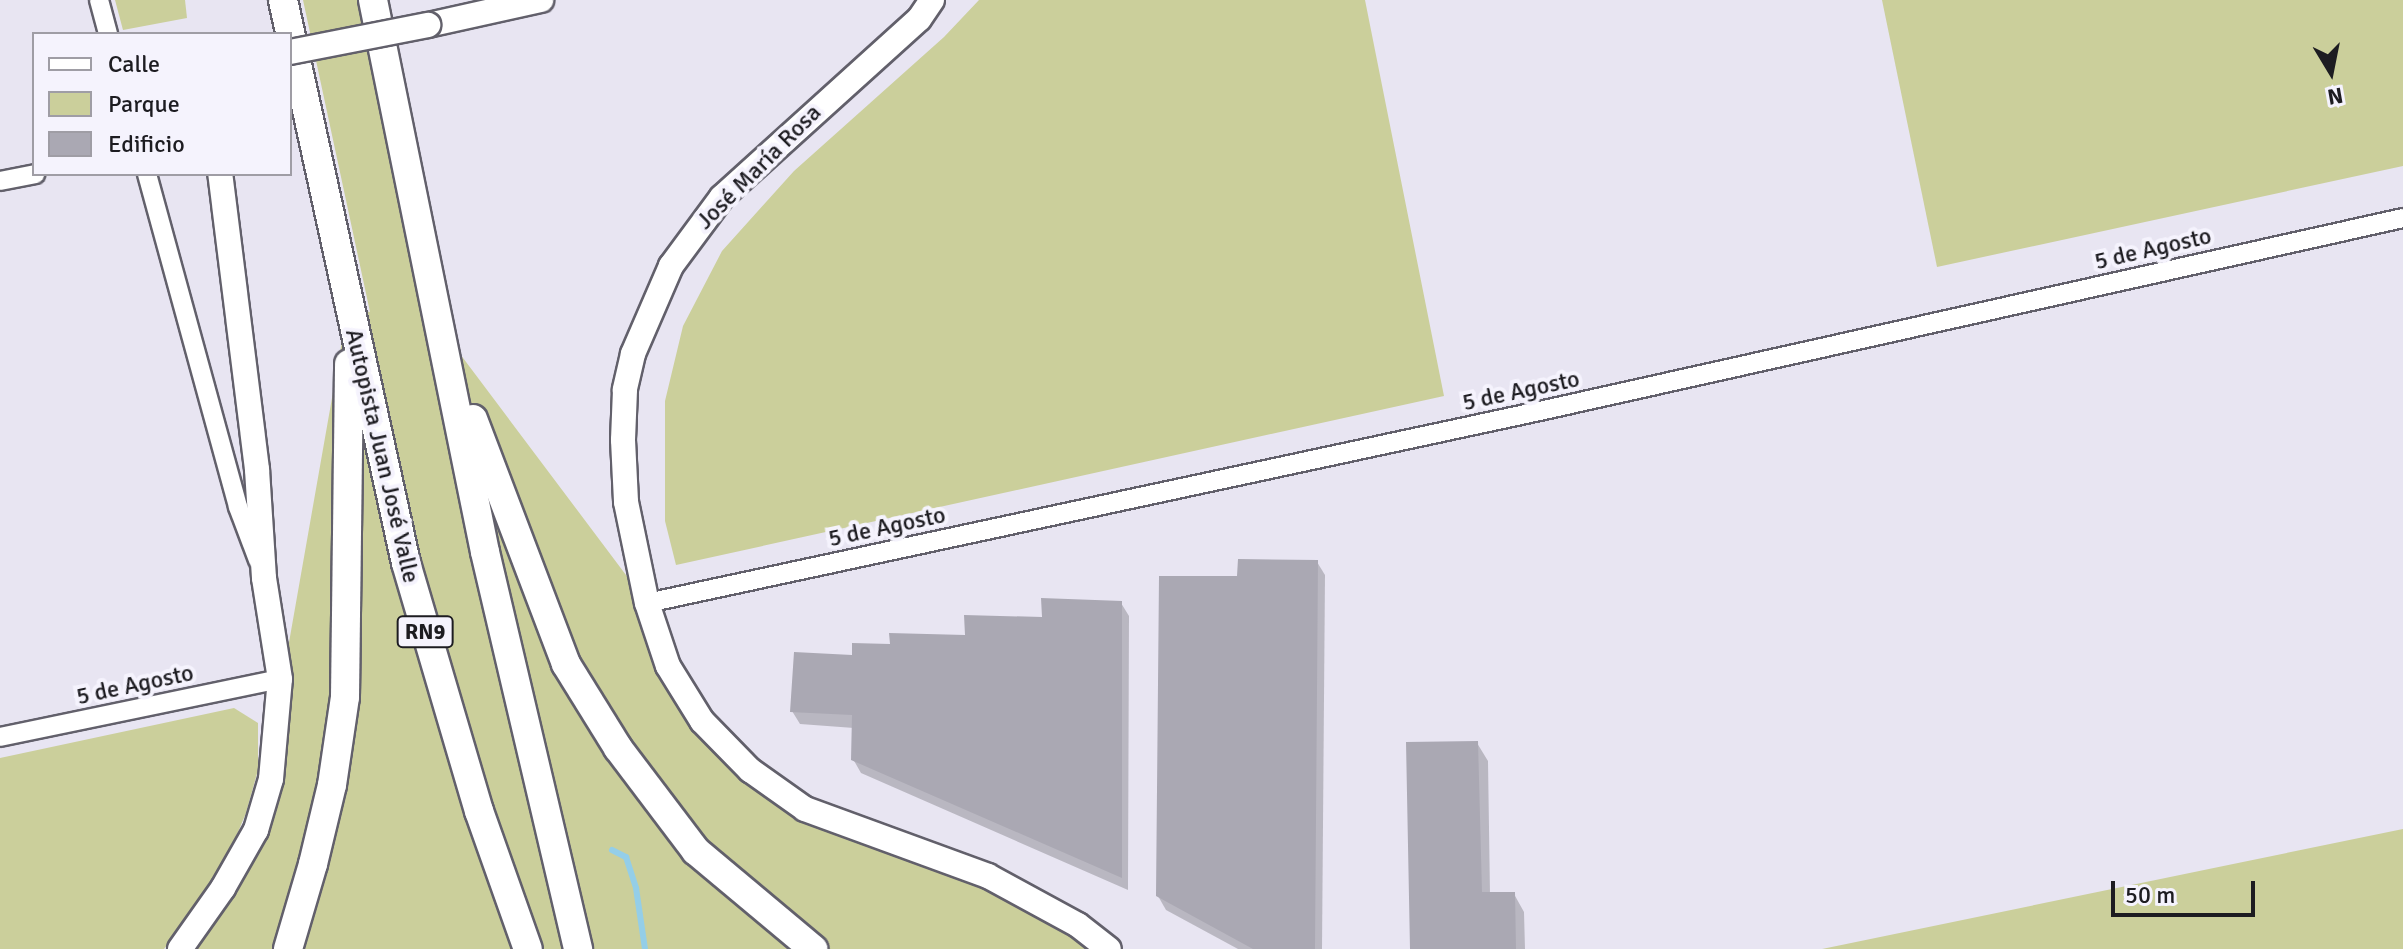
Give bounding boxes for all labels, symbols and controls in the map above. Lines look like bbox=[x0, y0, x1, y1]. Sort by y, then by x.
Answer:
legend bbox=[32, 32, 292, 176]
north arrow bbox=[2291, 32, 2371, 112]
text: Calle bbox=[108, 49, 160, 79]
text: N bbox=[2325, 82, 2345, 111]
text: Parque bbox=[108, 89, 180, 119]
street label: José María Rosa bbox=[690, 98, 828, 236]
text: Edificio bbox=[108, 129, 185, 159]
street label: 5 de Agosto bbox=[2092, 222, 2214, 276]
street label: Autopista Juan José Valle bbox=[339, 326, 425, 586]
street label: 5 de Agosto bbox=[1460, 365, 1582, 417]
street label: 5 de Agosto bbox=[826, 501, 948, 553]
road number: RN9 bbox=[395, 614, 455, 650]
street label: 5 de Agosto bbox=[74, 659, 196, 711]
scale bar bbox=[2115, 865, 2259, 915]
text: 50 m bbox=[2125, 880, 2175, 910]

